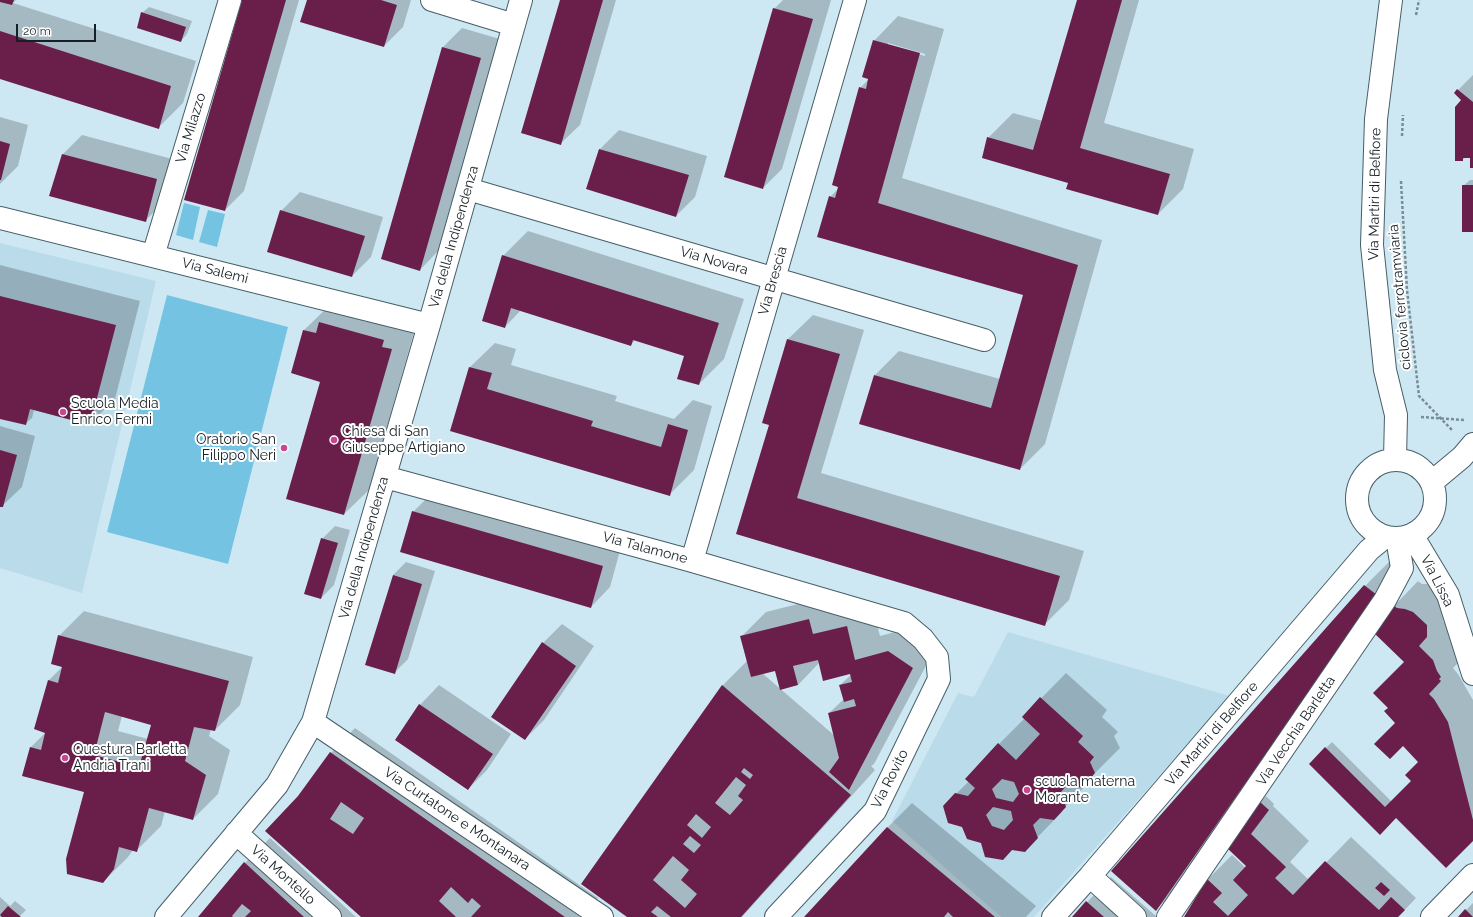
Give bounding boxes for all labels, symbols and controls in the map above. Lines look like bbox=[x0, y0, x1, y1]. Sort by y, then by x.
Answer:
scale bar bbox=[18, 16, 98, 42]
text: 20 m bbox=[23, 24, 51, 38]
street label: Via Milazzo bbox=[172, 91, 210, 165]
street label: Via Martiri di Belfiore bbox=[1365, 127, 1385, 261]
street label: Via della Indipendenza bbox=[426, 164, 482, 310]
street label: ciclovia ferrotramviaria bbox=[1385, 223, 1415, 371]
street label: Via Novara bbox=[678, 243, 750, 279]
street label: Via Brescia bbox=[755, 245, 791, 317]
street label: Via Salemi bbox=[180, 255, 250, 287]
place label: Scuola Media Enrico Fermi bbox=[71, 396, 159, 428]
marker: Scuola Media Enrico Fermi bbox=[58, 407, 68, 417]
place label: Chiesa di San Giuseppe Artigiano bbox=[342, 424, 465, 456]
place label: Oratorio San Filippo Neri bbox=[196, 432, 276, 464]
marker: Chiesa di San Giuseppe Artigiano bbox=[329, 435, 339, 445]
marker: Oratorio San Filippo Neri bbox=[279, 443, 289, 453]
street label: Via della Indipendenza bbox=[336, 475, 392, 621]
street label: Via Talamone bbox=[601, 529, 689, 567]
street label: Via Lissa bbox=[1417, 552, 1457, 610]
street label: Via Vecchia Barletta bbox=[1253, 673, 1339, 789]
street label: Via Martiri di Belfiore bbox=[1162, 678, 1262, 790]
place label: Questura Barletta Andria Trani bbox=[73, 742, 187, 774]
street label: Via Rovito bbox=[868, 747, 912, 811]
marker: Questura Barletta Andria Trani bbox=[60, 753, 70, 763]
street label: Via Curtatone e Montanara bbox=[381, 764, 533, 874]
place label: scuola materna Morante bbox=[1035, 774, 1135, 806]
marker: scuola materna Morante bbox=[1022, 785, 1032, 795]
street label: Via Montello bbox=[247, 842, 319, 908]

